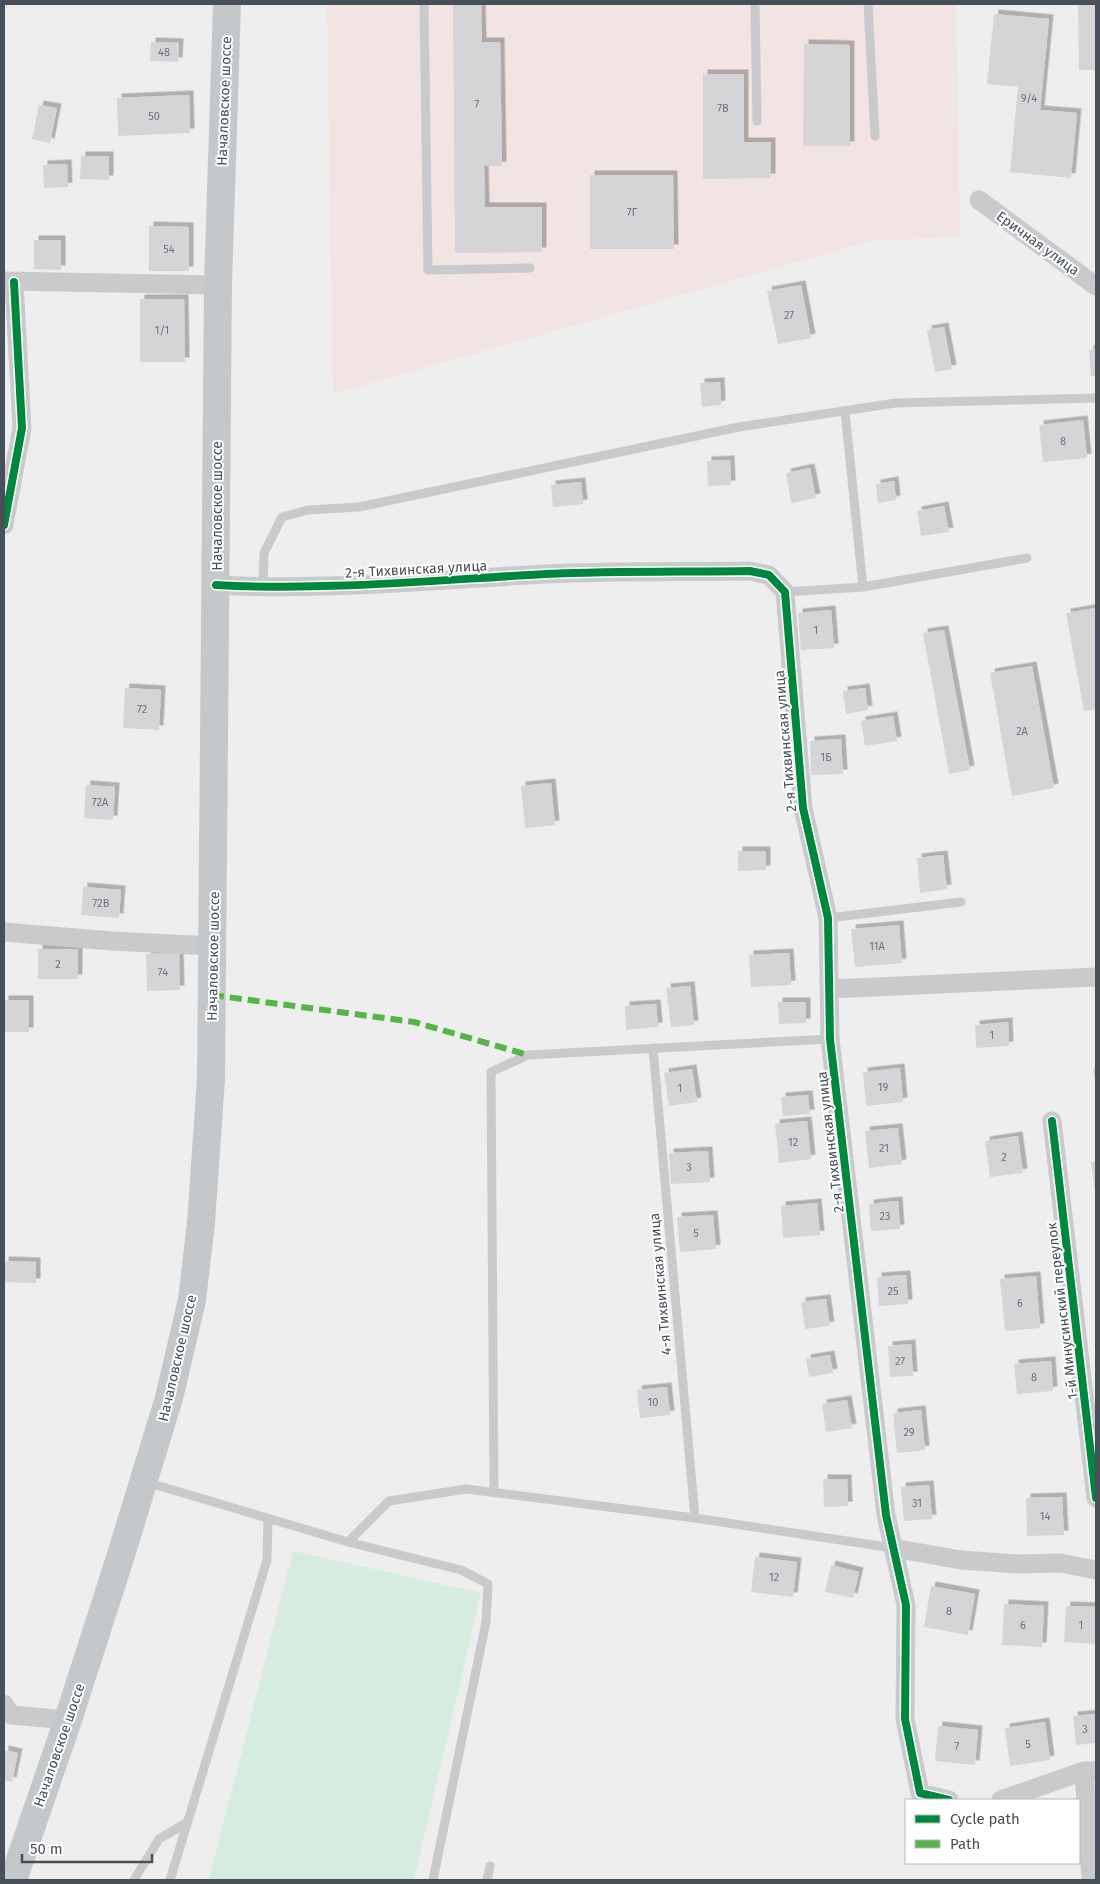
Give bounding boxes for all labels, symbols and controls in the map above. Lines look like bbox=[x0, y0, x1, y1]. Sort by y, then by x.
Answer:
street label: Началовское шоссе bbox=[214, 36, 235, 166]
house number: 48 bbox=[158, 46, 170, 59]
house number: 9/4 bbox=[1021, 92, 1037, 105]
house number: 7 bbox=[475, 98, 480, 111]
house number: 7В bbox=[717, 102, 729, 115]
house number: 50 bbox=[148, 110, 160, 123]
house number: 7Г bbox=[627, 206, 638, 219]
street label: Еричная улица bbox=[993, 208, 1082, 279]
house number: 54 bbox=[163, 243, 175, 256]
house number: 27 bbox=[784, 309, 794, 322]
house number: 1/1 bbox=[155, 324, 169, 337]
house number: 8 bbox=[1060, 435, 1066, 448]
street label: Началовское шоссе bbox=[209, 441, 226, 571]
street label: 2-я Тихвинская улица bbox=[345, 557, 487, 582]
house number: 1 bbox=[814, 624, 818, 637]
street label: 2-я Тихвинская улица bbox=[771, 669, 800, 813]
house number: 72 bbox=[137, 703, 147, 716]
house number: 2А bbox=[1016, 725, 1029, 738]
house number: 1Б bbox=[820, 751, 832, 764]
house number: 72А bbox=[92, 796, 109, 809]
street label: Началовское шоссе bbox=[204, 891, 223, 1021]
house number: 72В bbox=[93, 897, 110, 910]
house number: 11А bbox=[869, 940, 886, 953]
house number: 2 bbox=[55, 958, 61, 971]
house number: 74 bbox=[158, 966, 168, 979]
house number: 1 bbox=[990, 1029, 994, 1042]
street label: 2-я Тихвинская улица bbox=[813, 1070, 848, 1214]
house number: 19 bbox=[878, 1081, 888, 1094]
house number: 1 bbox=[678, 1082, 682, 1095]
house number: 12 bbox=[788, 1136, 798, 1149]
house number: 21 bbox=[879, 1142, 889, 1155]
house number: 2 bbox=[1001, 1151, 1007, 1164]
house number: 3 bbox=[686, 1161, 692, 1174]
house number: 23 bbox=[880, 1210, 890, 1223]
street label: 4-я Тихвинская улица bbox=[646, 1212, 675, 1356]
street label: 1-й Минусинский переулок bbox=[1043, 1221, 1082, 1400]
house number: 5 bbox=[693, 1227, 699, 1240]
house number: 25 bbox=[888, 1285, 899, 1298]
street label: Началовское шоссе bbox=[155, 1293, 200, 1423]
house number: 6 bbox=[1017, 1297, 1023, 1310]
house number: 27 bbox=[895, 1355, 905, 1368]
house number: 8 bbox=[1031, 1371, 1037, 1384]
house number: 10 bbox=[648, 1396, 658, 1409]
house number: 29 bbox=[903, 1426, 915, 1439]
house number: 31 bbox=[912, 1497, 922, 1510]
house number: 14 bbox=[1040, 1510, 1050, 1523]
house number: 12 bbox=[769, 1571, 779, 1584]
house number: 8 bbox=[946, 1605, 952, 1618]
house number: 6 bbox=[1020, 1619, 1026, 1632]
house number: 1 bbox=[1079, 1619, 1083, 1632]
street label: Началовское шоссе bbox=[30, 1681, 89, 1809]
house number: 3 bbox=[1082, 1723, 1088, 1736]
house number: 5 bbox=[1025, 1738, 1031, 1751]
house number: 7 bbox=[955, 1740, 960, 1753]
legend bbox=[905, 1799, 1080, 1864]
text: Cycle path bbox=[950, 1810, 1020, 1828]
scale bar bbox=[22, 1832, 152, 1864]
text: Path bbox=[950, 1835, 980, 1853]
text: 50 m bbox=[30, 1840, 63, 1858]

